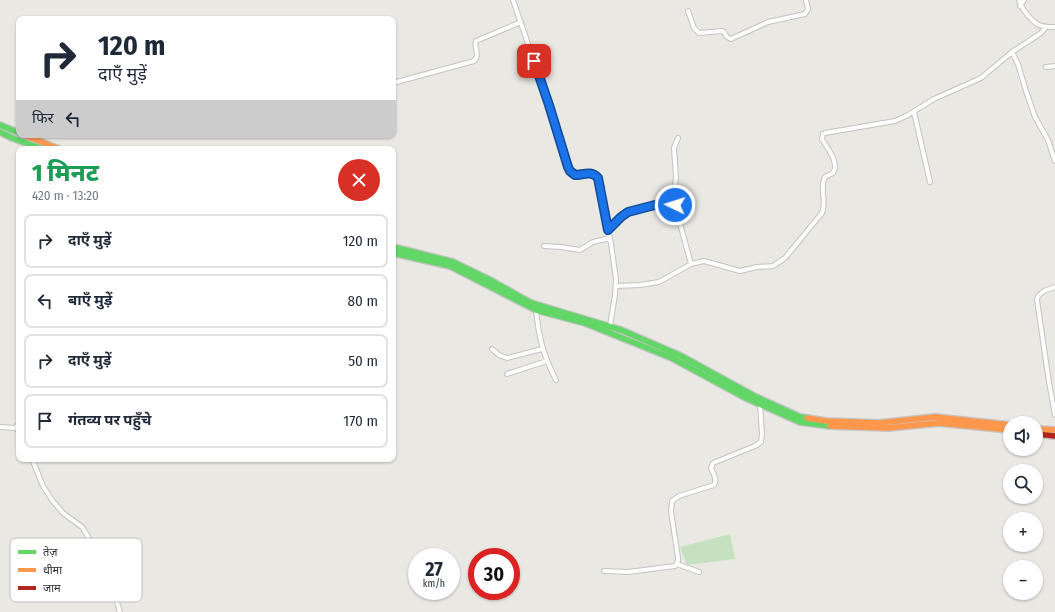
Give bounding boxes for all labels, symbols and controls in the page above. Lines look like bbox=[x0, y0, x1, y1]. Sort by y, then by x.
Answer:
text: 120 m bbox=[98, 29, 165, 62]
icon: right bbox=[32, 32, 84, 84]
pin bbox=[517, 44, 551, 78]
icon: arrive bbox=[523, 50, 545, 72]
text: दाएँ मुड़ें bbox=[98, 63, 147, 85]
icon: left bbox=[62, 108, 84, 130]
text: फिर bbox=[32, 109, 54, 127]
text: 1 मिनट bbox=[32, 159, 99, 187]
button: close bbox=[338, 159, 380, 201]
position arrow bbox=[654, 184, 696, 226]
text: 420 m · 13:20 bbox=[32, 188, 99, 203]
icon: right bbox=[34, 230, 56, 252]
text: दाएँ मुड़ें bbox=[68, 231, 111, 249]
text: 120 m bbox=[343, 232, 378, 250]
icon: left bbox=[34, 290, 56, 312]
text: बाएँ मुड़ें bbox=[68, 291, 112, 309]
text: 80 m bbox=[348, 292, 378, 310]
icon: right bbox=[34, 350, 56, 372]
text: दाएँ मुड़ें bbox=[68, 351, 111, 369]
text: 50 m bbox=[348, 352, 378, 370]
icon: arrive bbox=[34, 410, 56, 432]
text: गंतव्य पर पहुँचे bbox=[68, 411, 151, 429]
text: 170 m bbox=[343, 412, 378, 430]
map controls bbox=[1003, 416, 1043, 600]
button: sound bbox=[1003, 416, 1043, 456]
button: search bbox=[1003, 464, 1043, 504]
button: + bbox=[1003, 512, 1043, 552]
legend bbox=[10, 538, 142, 602]
text: तेज़ bbox=[43, 546, 58, 559]
speed limit sign: 30 bbox=[468, 548, 520, 600]
text: 27 bbox=[425, 557, 443, 581]
button: − bbox=[1003, 560, 1043, 600]
text: धीमा bbox=[43, 564, 62, 577]
text: km/h bbox=[423, 578, 445, 590]
text: जाम bbox=[43, 582, 61, 595]

